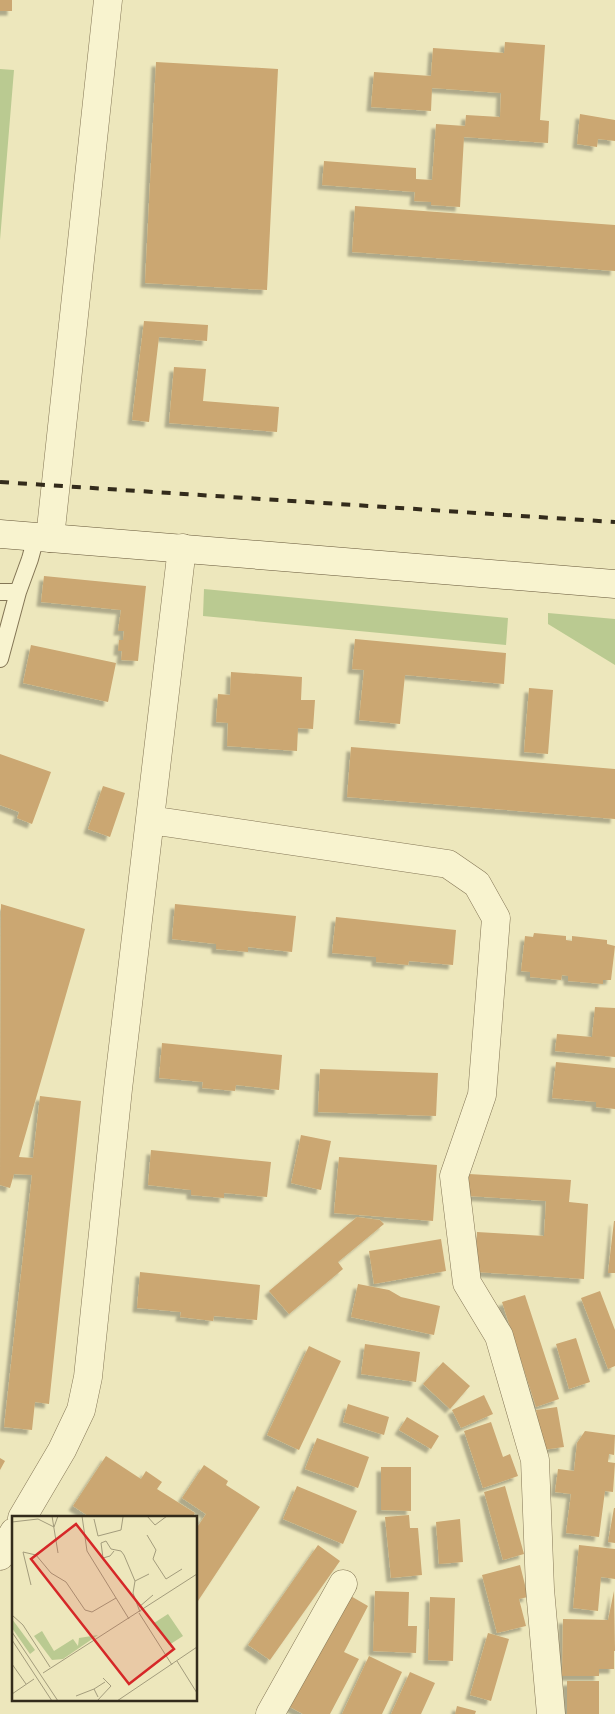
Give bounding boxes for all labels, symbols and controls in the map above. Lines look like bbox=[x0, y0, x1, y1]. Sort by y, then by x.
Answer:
inset map bbox=[12, 1516, 198, 1702]

